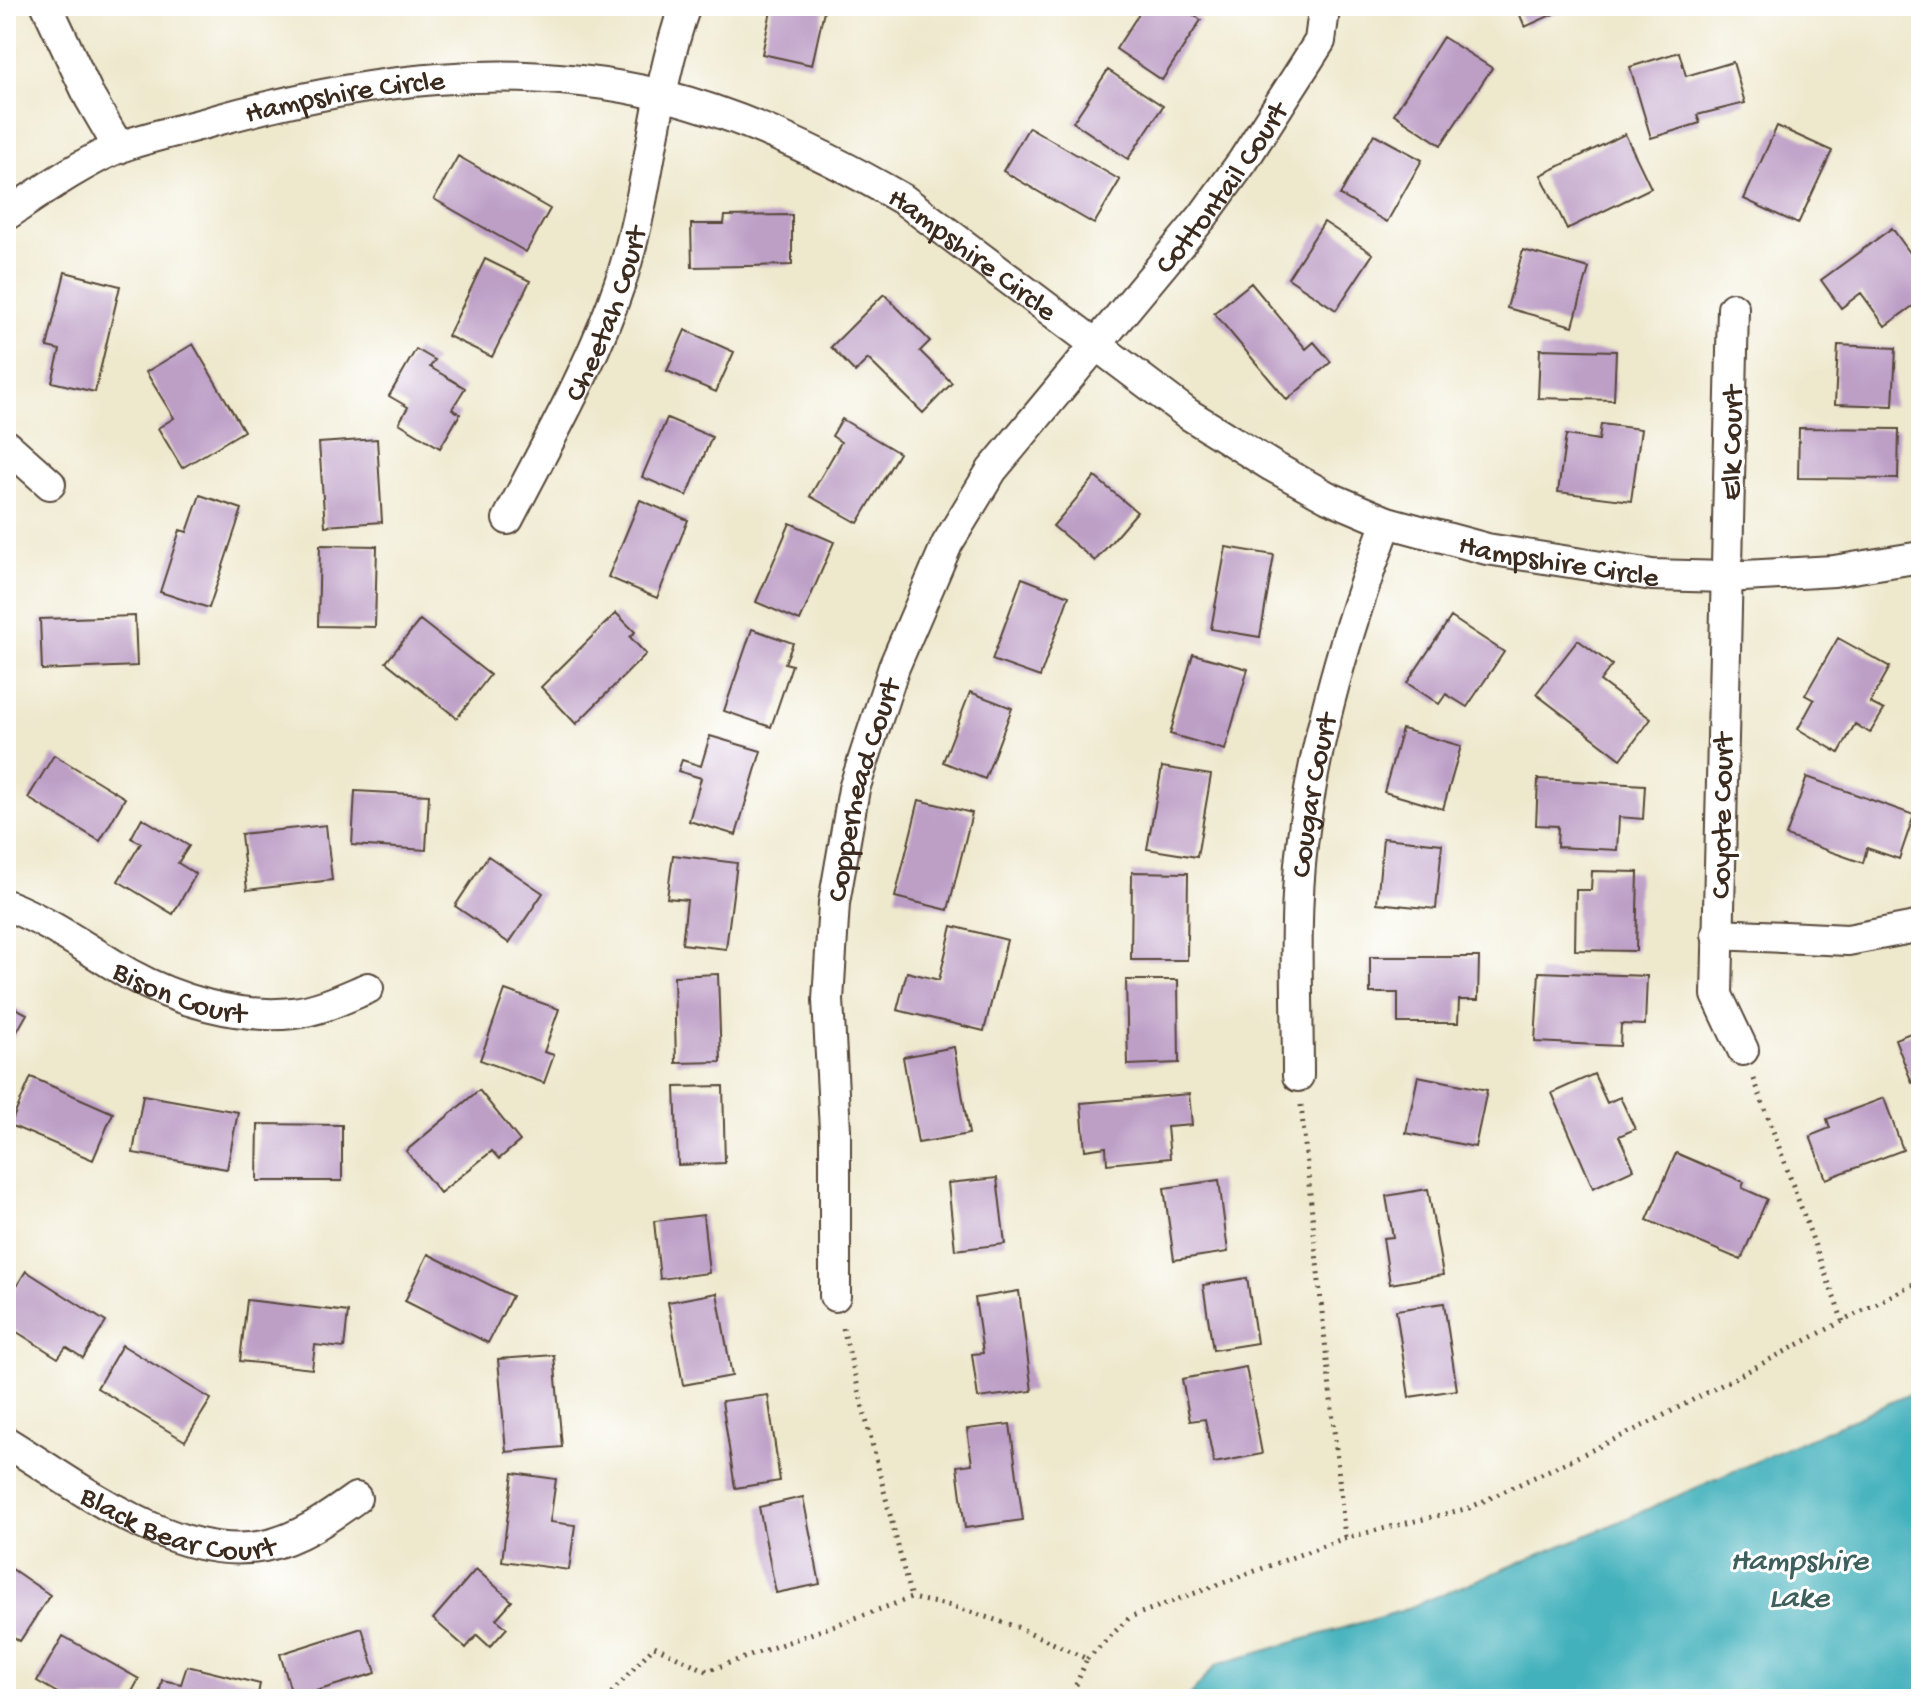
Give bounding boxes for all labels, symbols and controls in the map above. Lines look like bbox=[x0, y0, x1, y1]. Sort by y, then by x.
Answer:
street label: Hampshire Circle bbox=[242, 65, 447, 134]
street label: Cottontail Court bbox=[1149, 95, 1300, 283]
street label: Hampshire Circle bbox=[881, 182, 1063, 331]
street label: Cheetah Court bbox=[559, 221, 658, 408]
street label: Elk Court bbox=[1716, 383, 1753, 501]
street label: Hampshire Circle bbox=[1454, 529, 1662, 598]
street label: Copperhead Court bbox=[822, 673, 912, 905]
street label: Cougar Court bbox=[1286, 708, 1348, 879]
street label: Coyote Court bbox=[1706, 730, 1743, 899]
street label: Bison Court bbox=[104, 955, 251, 1035]
street label: Black Bear Court bbox=[72, 1480, 282, 1571]
water label: Hampshire Lake bbox=[1730, 1544, 1870, 1619]

